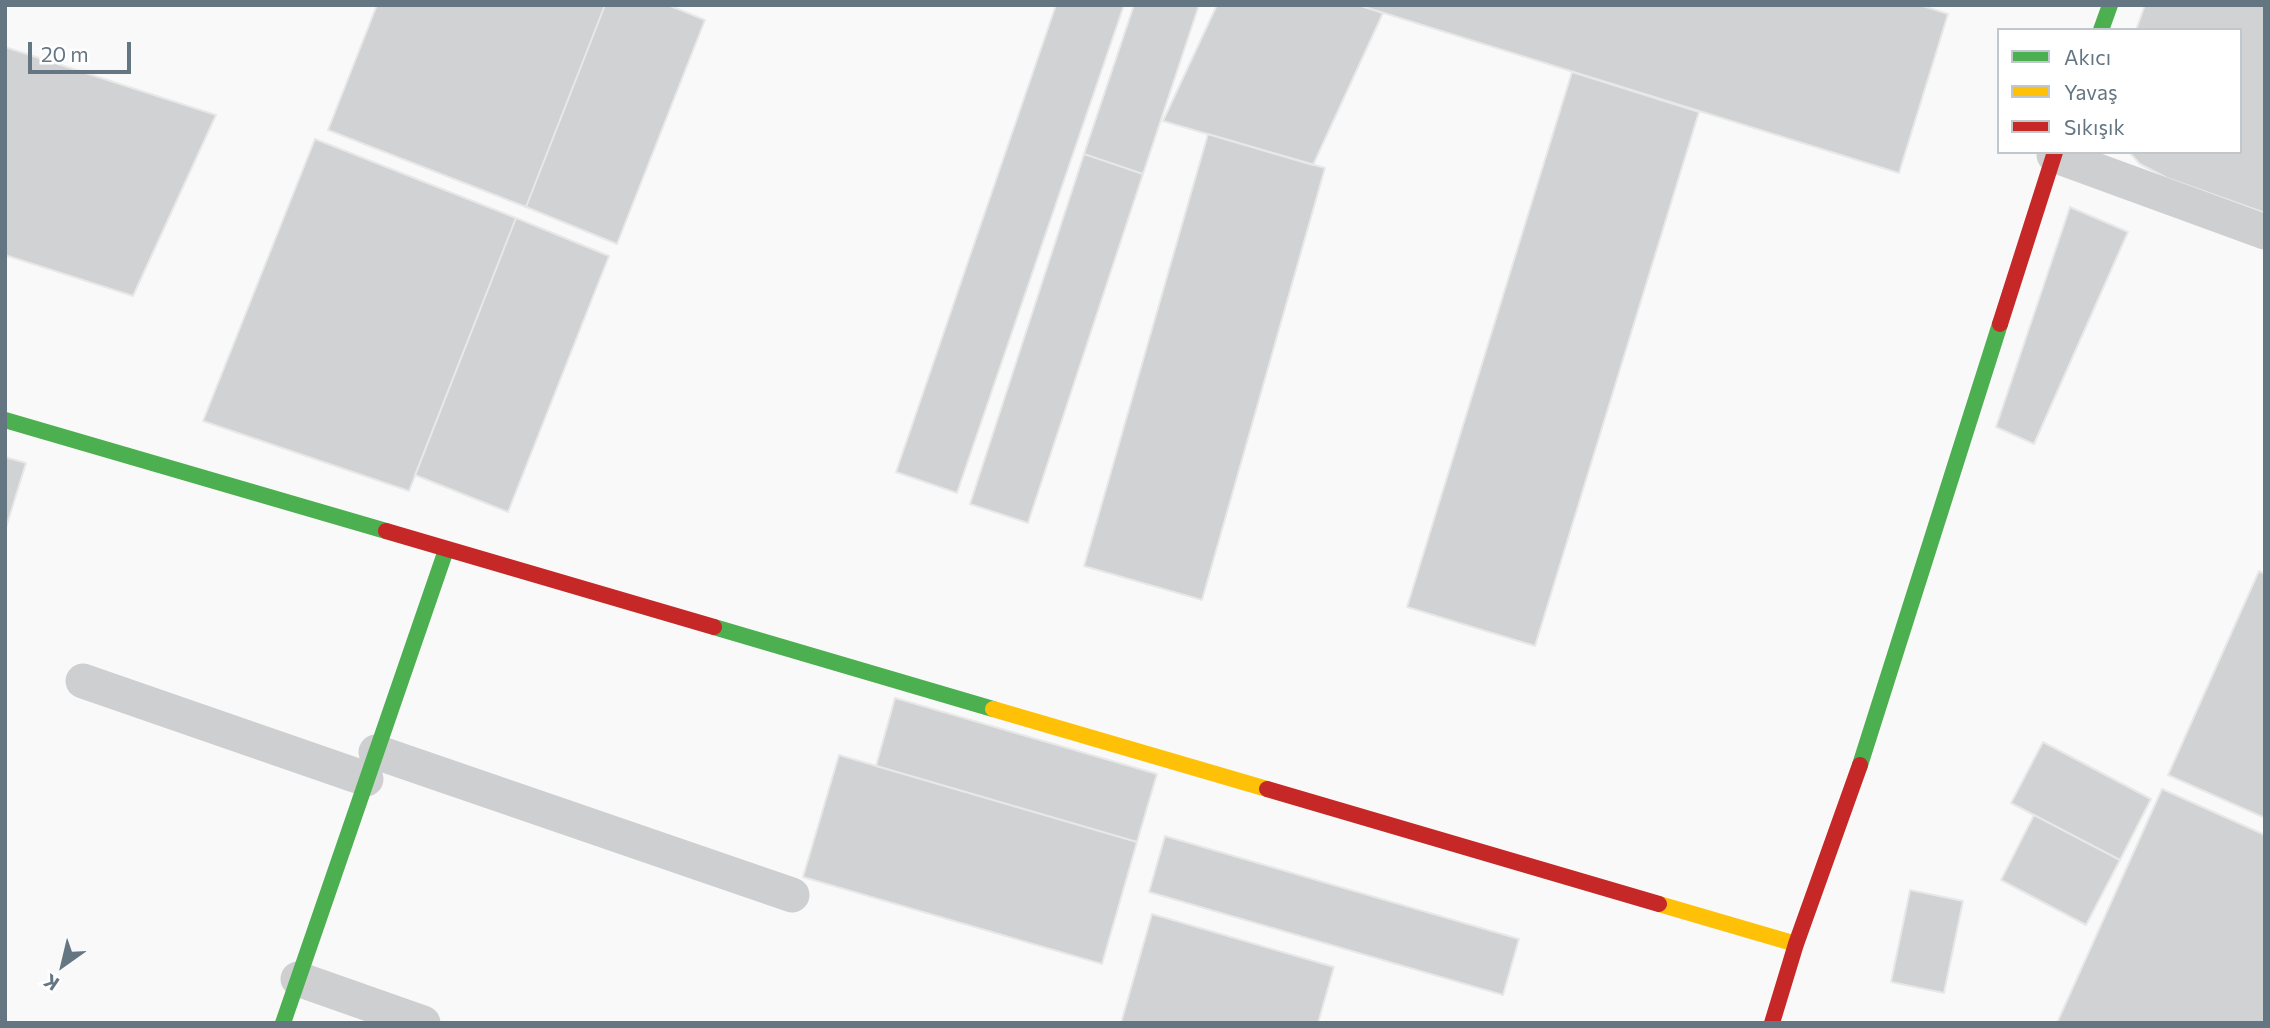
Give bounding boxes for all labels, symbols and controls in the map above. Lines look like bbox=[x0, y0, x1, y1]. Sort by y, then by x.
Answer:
scale bar bbox=[32, 28, 135, 72]
legend bbox=[1997, 28, 2242, 154]
text: 20 m bbox=[41, 41, 89, 66]
text: Akıcı bbox=[2064, 44, 2111, 69]
text: Yavaş bbox=[2064, 79, 2117, 104]
text: Sıkışık bbox=[2064, 114, 2125, 139]
north arrow bbox=[28, 930, 98, 1000]
text: K bbox=[39, 970, 63, 996]

